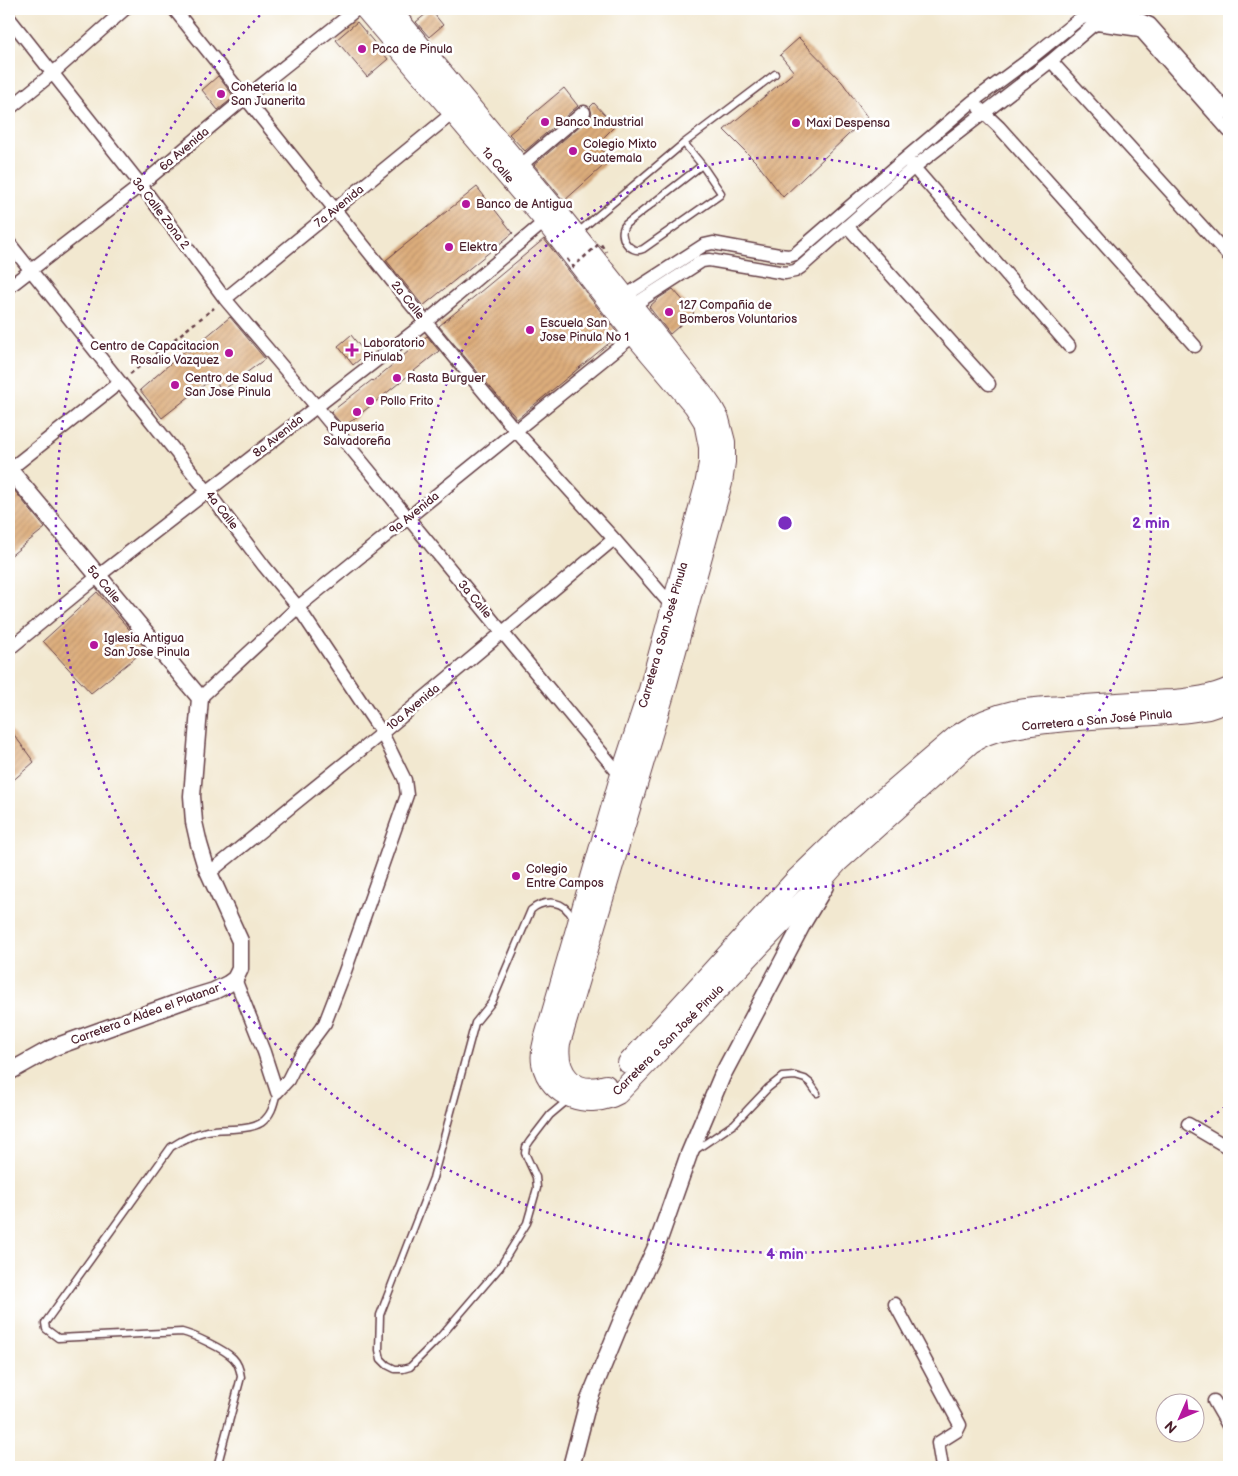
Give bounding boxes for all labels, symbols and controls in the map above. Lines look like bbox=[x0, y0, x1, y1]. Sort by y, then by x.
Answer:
place label: Paca de Pinula bbox=[372, 42, 453, 57]
marker: Paca de Pinula bbox=[356, 43, 368, 55]
place label: Coheteria la San Juanerita bbox=[231, 80, 305, 109]
marker: Coheteria la San Juanerita bbox=[215, 88, 227, 100]
place label: Banco Industrial bbox=[555, 115, 644, 130]
marker: Banco Industrial bbox=[539, 116, 551, 128]
place label: Maxi Despensa bbox=[806, 116, 890, 131]
marker: Maxi Despensa bbox=[790, 117, 802, 129]
street label: 6a Avenida bbox=[156, 124, 212, 175]
place label: Colegio Mixto Guatemala bbox=[583, 137, 657, 166]
street label: 1a Calle bbox=[478, 144, 517, 186]
marker: Colegio Mixto Guatemala bbox=[567, 145, 579, 157]
street label: 3a Calle Zona 2 bbox=[129, 174, 193, 252]
street label: 7a Avenida bbox=[312, 182, 367, 231]
place label: Banco de Antigua bbox=[476, 197, 573, 212]
marker: Banco de Antigua bbox=[460, 198, 472, 210]
place label: Elektra bbox=[459, 240, 498, 255]
marker: Elektra bbox=[443, 241, 455, 253]
street label: 2a Calle bbox=[388, 278, 428, 322]
place label: 127 Compañia de Bomberos Voluntarios bbox=[679, 298, 797, 327]
marker: 127 Compañia de Bomberos Voluntarios bbox=[663, 306, 675, 318]
place label: Escuela San Jose Pinula No 1 bbox=[540, 316, 629, 345]
marker: Escuela San Jose Pinula No 1 bbox=[524, 324, 536, 336]
place label: Laboratorio Pinulab bbox=[363, 336, 425, 365]
place label: Centro de Capacitacion Rosalio Vazquez bbox=[90, 339, 219, 368]
marker: Laboratorio Pinulab bbox=[345, 343, 359, 357]
marker: Centro de Capacitacion Rosalio Vazquez bbox=[223, 347, 235, 359]
place label: Centro de Salud San Jose Pinula bbox=[185, 371, 273, 400]
place label: Rasta Burguer bbox=[407, 371, 486, 386]
marker: Rasta Burguer bbox=[391, 372, 403, 384]
marker: Centro de Salud San Jose Pinula bbox=[169, 379, 181, 391]
place label: Pollo Frito bbox=[380, 394, 434, 409]
marker: Pollo Frito bbox=[364, 395, 376, 407]
marker: Pupuseria Salvadoreña bbox=[351, 406, 363, 418]
street label: 8a Avenida bbox=[250, 412, 307, 461]
place label: Pupuseria Salvadoreña bbox=[323, 420, 391, 449]
street label: 4a Calle bbox=[202, 488, 241, 533]
street label: 9a Avenida bbox=[386, 489, 442, 538]
centre of rings bbox=[776, 514, 794, 532]
text: 2 min bbox=[1132, 514, 1170, 533]
street label: Carretera a San José Pinula bbox=[635, 560, 692, 710]
street label: 5a Calle bbox=[84, 562, 124, 606]
street label: 3a Calle bbox=[454, 577, 495, 621]
place label: Iglesia Antigua San Jose Pinula bbox=[104, 631, 190, 660]
marker: Iglesia Antigua San Jose Pinula bbox=[88, 639, 100, 651]
street label: 10a Avenida bbox=[384, 681, 443, 734]
street label: Carretera a San José Pinula bbox=[1021, 706, 1173, 735]
place label: Colegio Entre Campos bbox=[526, 862, 604, 891]
marker: Colegio Entre Campos bbox=[510, 870, 522, 882]
street label: Carretera a Aldea el Platanar bbox=[69, 980, 222, 1048]
street label: Carretera a San José Pinula bbox=[610, 982, 727, 1099]
text: 4 min bbox=[766, 1245, 804, 1264]
north arrow bbox=[1156, 1394, 1206, 1444]
text: N bbox=[1161, 1417, 1181, 1437]

